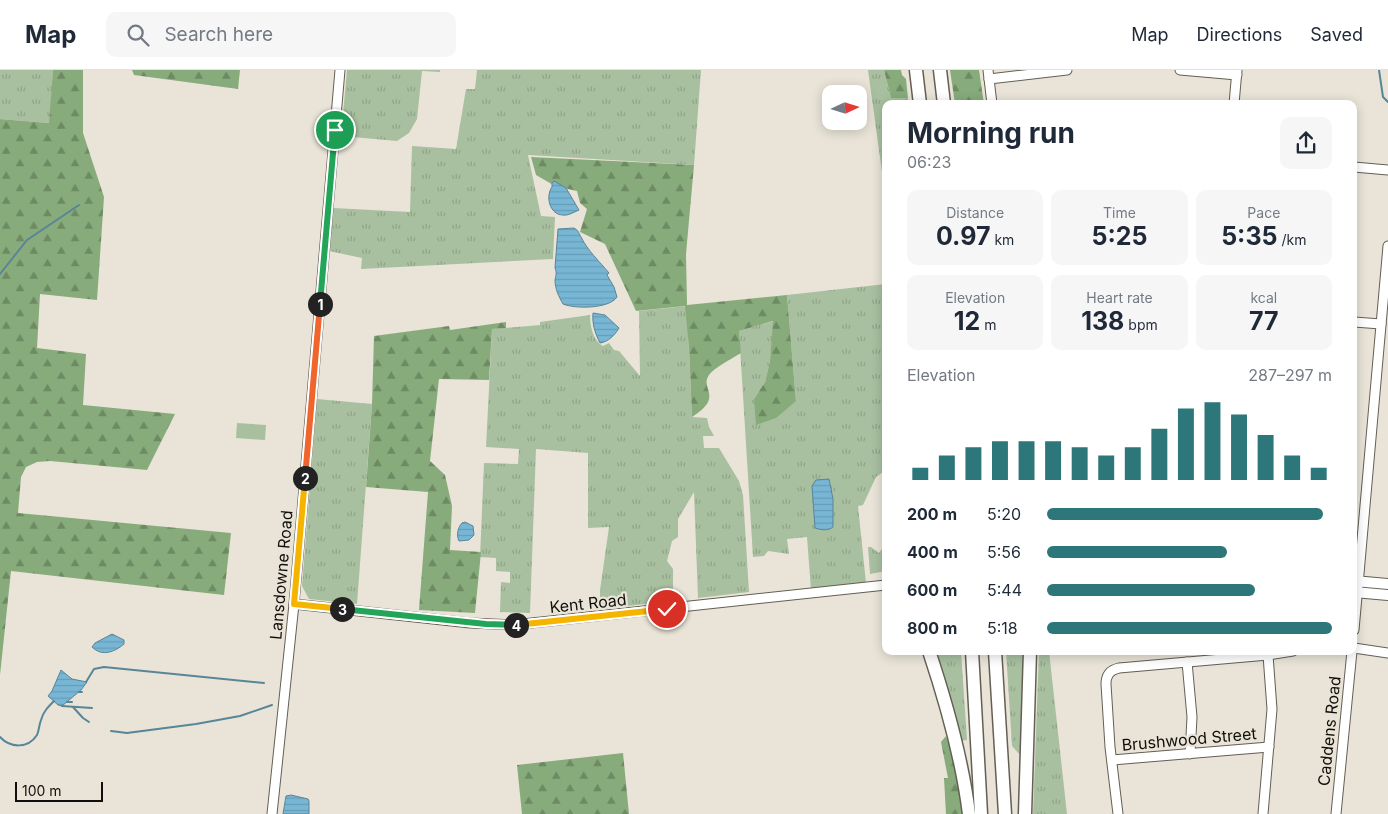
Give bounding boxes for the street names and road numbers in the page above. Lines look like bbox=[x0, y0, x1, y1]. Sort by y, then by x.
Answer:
street label: Lansdowne Road bbox=[265, 509, 297, 641]
street label: Kent Road bbox=[549, 589, 627, 617]
street label: Caddens Road bbox=[1313, 675, 1345, 787]
street label: Brushwood Street bbox=[1121, 723, 1257, 755]

